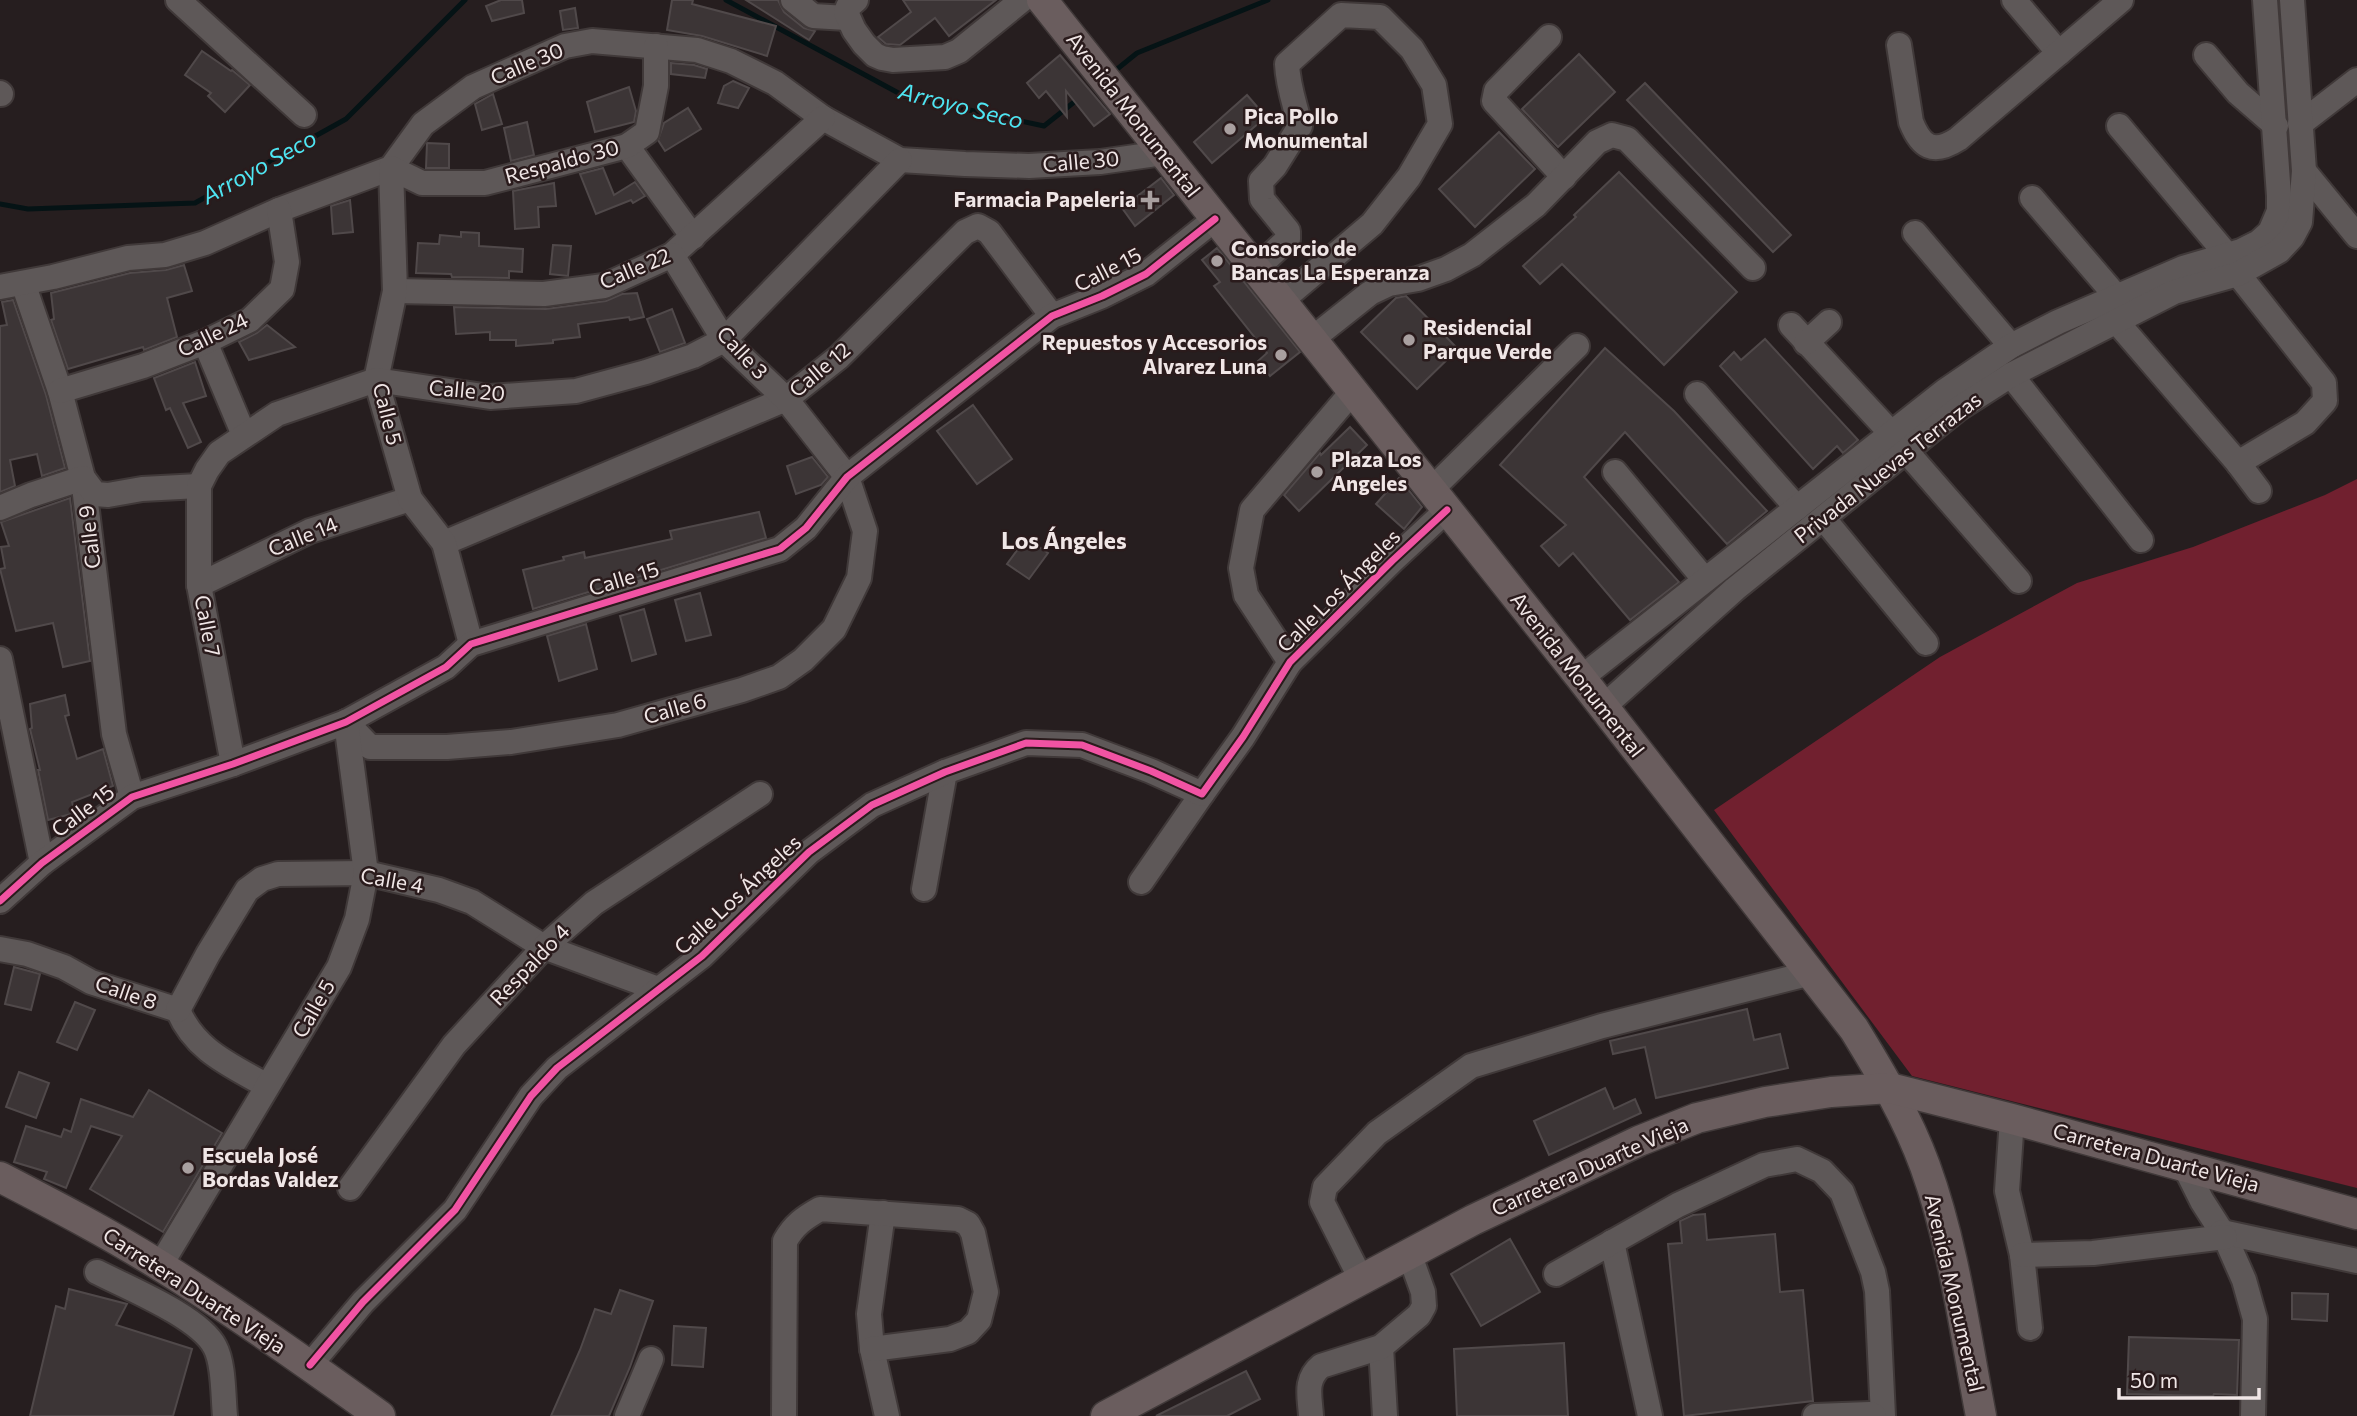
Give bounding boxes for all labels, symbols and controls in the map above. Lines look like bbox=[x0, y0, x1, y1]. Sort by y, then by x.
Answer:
street label: Avenida Monumental bbox=[1062, 27, 1206, 202]
street label: Calle 30 bbox=[486, 36, 567, 89]
water label: Arroyo Seco bbox=[895, 76, 1026, 134]
place label: Pica Pollo Monumental bbox=[1244, 103, 1368, 152]
marker: Pica Pollo Monumental bbox=[1222, 121, 1238, 137]
water label: Arroyo Seco bbox=[195, 123, 321, 210]
street label: Respaldo 30 bbox=[502, 133, 621, 188]
street label: Calle 30 bbox=[1042, 145, 1120, 176]
place label: Farmacia Papeleria bbox=[954, 186, 1136, 211]
marker: Farmacia Papeleria bbox=[1142, 192, 1158, 208]
place label: Consorcio de Bancas La Esperanza bbox=[1231, 235, 1430, 284]
street label: Calle 15 bbox=[1069, 241, 1145, 296]
street label: Calle 22 bbox=[595, 242, 674, 294]
marker: Consorcio de Bancas La Esperanza bbox=[1209, 253, 1225, 269]
street label: Calle 24 bbox=[173, 306, 252, 361]
place label: Residencial Parque Verde bbox=[1423, 314, 1552, 363]
street label: Calle 3 bbox=[712, 320, 774, 384]
place label: Repuestos y Accesorios Alvarez Luna bbox=[1042, 329, 1267, 378]
marker: Residencial Parque Verde bbox=[1401, 332, 1417, 348]
street label: Calle 12 bbox=[784, 336, 855, 401]
marker: Repuestos y Accesorios Alvarez Luna bbox=[1273, 347, 1289, 363]
street label: Calle 20 bbox=[428, 374, 506, 405]
street label: Calle 5 bbox=[369, 380, 408, 447]
street label: Privada Nuevas Terrazas bbox=[1789, 386, 1986, 548]
place label: Plaza Los Angeles bbox=[1331, 446, 1422, 495]
marker: Plaza Los Angeles bbox=[1309, 464, 1325, 480]
street label: Calle 9 bbox=[72, 504, 105, 570]
street label: Calle 14 bbox=[264, 510, 341, 561]
street label: Calle Los Ángeles bbox=[1271, 523, 1405, 657]
district label: Los Ángeles bbox=[1001, 526, 1127, 554]
street label: Calle 15 bbox=[585, 555, 662, 600]
street label: Avenida Monumental bbox=[1506, 587, 1650, 762]
street label: Calle 7 bbox=[190, 593, 227, 659]
street label: Calle 6 bbox=[640, 687, 709, 728]
street label: Calle 15 bbox=[46, 778, 118, 842]
street label: Calle Los Ángeles bbox=[669, 829, 805, 959]
street label: Calle 4 bbox=[359, 862, 426, 897]
street label: Respaldo 4 bbox=[484, 918, 574, 1010]
street label: Calle 8 bbox=[92, 969, 161, 1014]
street label: Calle 5 bbox=[286, 975, 339, 1042]
street label: Carretera Duarte Vieja bbox=[1487, 1111, 1692, 1220]
street label: Carretera Duarte Vieja bbox=[2050, 1117, 2262, 1196]
place label: Escuela José Bordas Valdez bbox=[202, 1142, 339, 1191]
marker: Escuela José Bordas Valdez bbox=[180, 1160, 196, 1176]
street label: Avenida Monumental bbox=[1921, 1191, 1990, 1394]
street label: Carretera Duarte Vieja bbox=[99, 1221, 291, 1358]
scale bar bbox=[2119, 1356, 2259, 1400]
text: 50 m bbox=[2130, 1367, 2178, 1392]

